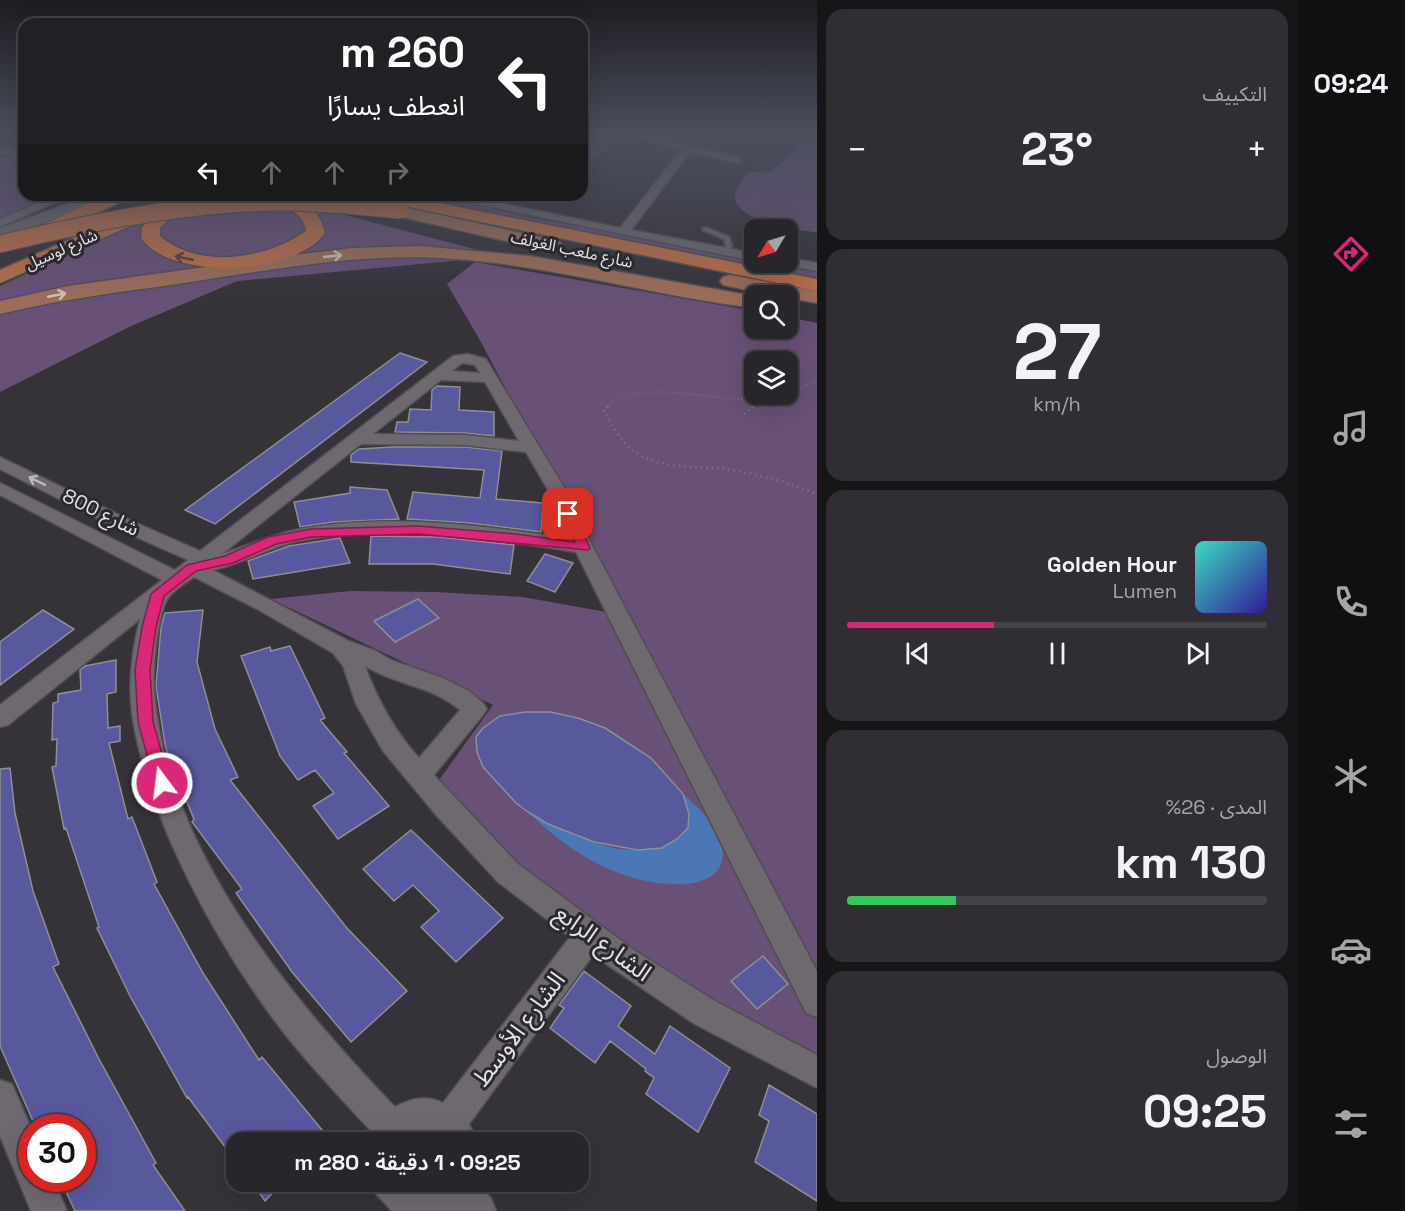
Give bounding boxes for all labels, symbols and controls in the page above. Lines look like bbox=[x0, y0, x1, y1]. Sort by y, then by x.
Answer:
text: 260 m bbox=[340, 26, 465, 79]
icon: left bbox=[486, 42, 564, 120]
text: 09:24 bbox=[1314, 66, 1389, 101]
text: التكييف bbox=[1203, 81, 1267, 107]
text: انعطف يسارًا bbox=[327, 88, 465, 123]
text: 23° bbox=[1021, 121, 1093, 178]
text: − bbox=[847, 129, 867, 171]
text: + bbox=[1247, 129, 1267, 171]
icon: left bbox=[192, 156, 225, 189]
icon: ahead bbox=[255, 156, 288, 189]
icon: ahead bbox=[318, 156, 351, 189]
icon: right bbox=[381, 156, 414, 189]
north arrow bbox=[744, 219, 798, 273]
map controls bbox=[744, 219, 798, 405]
street label: شارع لوسيل bbox=[22, 224, 102, 277]
street label: شارع ملعب الغولف bbox=[509, 226, 635, 275]
icon: directions bbox=[1330, 233, 1372, 275]
one-way arrow bbox=[323, 251, 343, 262]
one-way arrow bbox=[175, 252, 194, 263]
button: search bbox=[744, 285, 798, 339]
one-way arrow bbox=[47, 289, 66, 300]
text: 27 bbox=[1013, 302, 1101, 402]
button: layers bbox=[744, 351, 798, 405]
text: km/h bbox=[1033, 391, 1081, 417]
icon: music bbox=[1330, 407, 1372, 449]
one-way arrow bbox=[29, 475, 47, 486]
street label: شارع 800 bbox=[57, 482, 144, 544]
pin bbox=[542, 488, 593, 539]
icon: arrive bbox=[551, 497, 584, 530]
text: Golden Hour bbox=[1047, 550, 1177, 578]
text: Lumen bbox=[1113, 578, 1177, 604]
icon: phone bbox=[1330, 581, 1372, 623]
icon: previous bbox=[901, 637, 934, 670]
icon: pause bbox=[1041, 637, 1074, 670]
icon: next bbox=[1181, 637, 1214, 670]
position arrow bbox=[130, 751, 194, 815]
icon: climate bbox=[1330, 755, 1372, 797]
text: المدى · 26% bbox=[1166, 794, 1267, 820]
text: 130 km bbox=[1115, 834, 1267, 891]
street label: الشارع الرابع bbox=[548, 897, 658, 990]
icon: car bbox=[1330, 929, 1372, 971]
street label: الشارع الأوسط bbox=[465, 965, 573, 1093]
text: الوصول bbox=[1206, 1043, 1267, 1069]
text: 09:25 bbox=[1143, 1083, 1267, 1140]
icon: filters bbox=[1330, 1103, 1372, 1145]
speed limit sign: 30 bbox=[18, 1114, 96, 1192]
text: 09:25 · 1 دقيقة · 280 m bbox=[294, 1148, 521, 1176]

